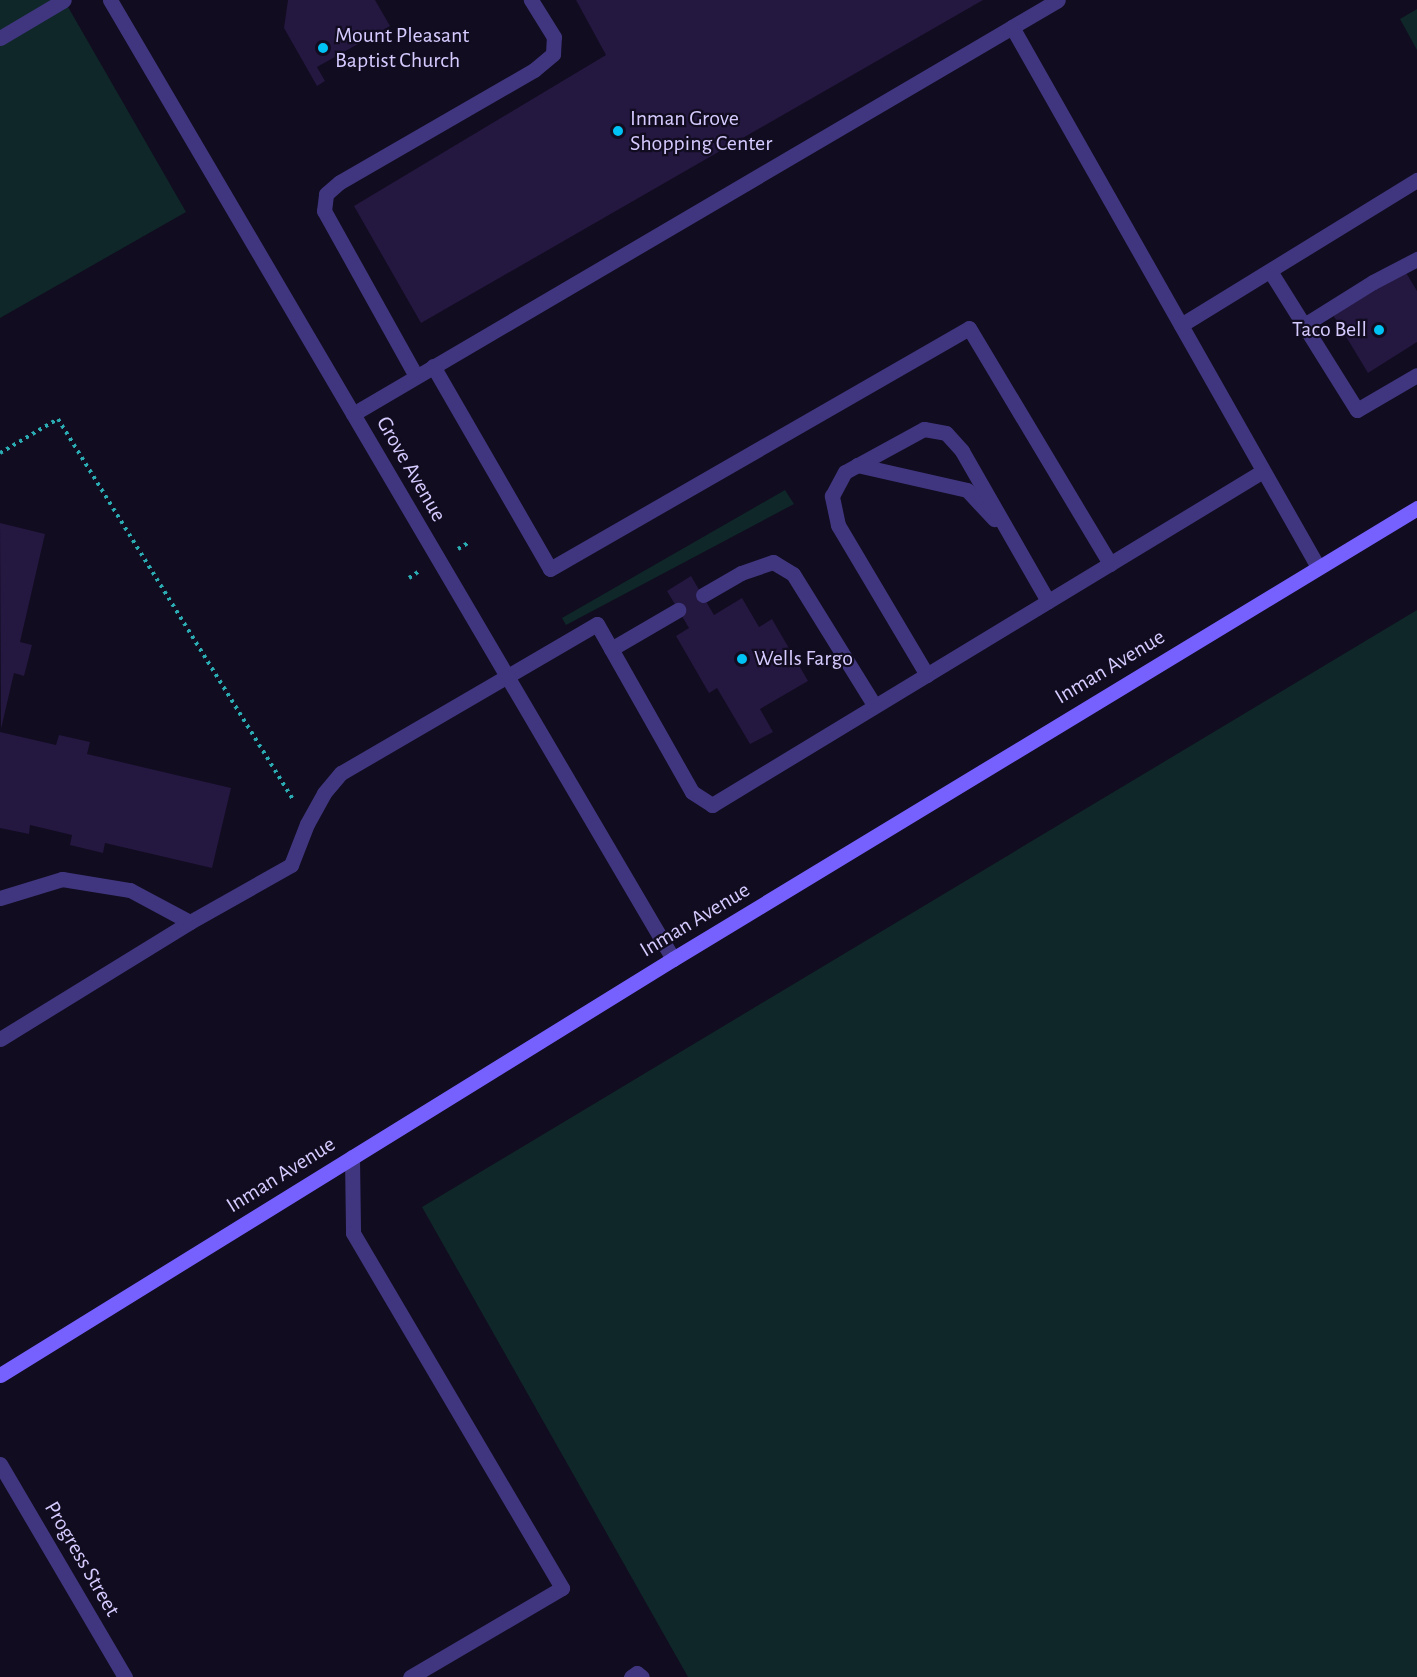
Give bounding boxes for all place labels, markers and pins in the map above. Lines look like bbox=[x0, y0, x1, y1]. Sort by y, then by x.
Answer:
place label: Mount Pleasant Baptist Church bbox=[335, 22, 469, 74]
marker: Mount Pleasant Baptist Church bbox=[316, 41, 330, 55]
place label: Inman Grove Shopping Center bbox=[630, 105, 772, 156]
marker: Inman Grove Shopping Center bbox=[611, 124, 625, 138]
place label: Taco Bell bbox=[1292, 317, 1367, 343]
marker: Taco Bell bbox=[1372, 323, 1386, 337]
place label: Wells Fargo bbox=[754, 646, 853, 672]
marker: Wells Fargo bbox=[735, 652, 749, 666]

